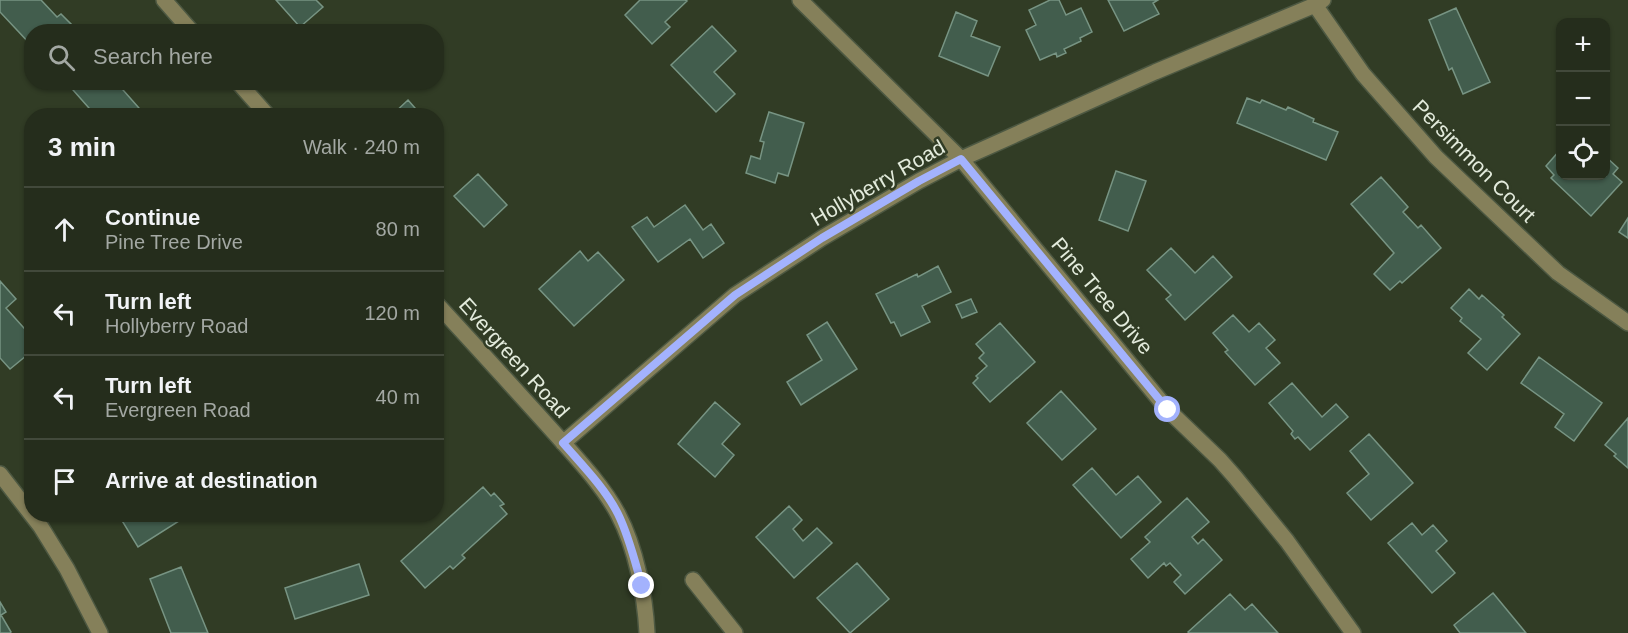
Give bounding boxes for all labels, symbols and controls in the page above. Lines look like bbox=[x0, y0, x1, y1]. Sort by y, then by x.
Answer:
map controls bbox=[1556, 18, 1610, 180]
button: + bbox=[1556, 18, 1610, 72]
search box bbox=[24, 24, 444, 90]
icon: search bbox=[45, 41, 78, 74]
text: Search here bbox=[93, 44, 213, 69]
button: − bbox=[1556, 72, 1610, 126]
street label: Persimmon Court bbox=[1408, 95, 1540, 227]
button: locate bbox=[1556, 126, 1610, 180]
text: 3 min bbox=[48, 132, 116, 162]
street label: Hollyberry Road bbox=[807, 135, 949, 230]
text: Walk · 240 m bbox=[303, 136, 420, 158]
text: Continue bbox=[105, 205, 200, 230]
icon: ahead bbox=[48, 213, 81, 246]
text: 80 m bbox=[376, 218, 420, 240]
text: Pine Tree Drive bbox=[105, 231, 243, 253]
street label: Pine Tree Drive bbox=[1047, 233, 1158, 359]
text: Turn left bbox=[105, 289, 191, 314]
street label: Evergreen Road bbox=[455, 293, 574, 422]
icon: left bbox=[48, 297, 81, 330]
text: 120 m bbox=[364, 302, 420, 324]
text: Hollyberry Road bbox=[105, 315, 248, 337]
text: Turn left bbox=[105, 373, 191, 398]
icon: left bbox=[48, 381, 81, 414]
text: 40 m bbox=[376, 386, 420, 408]
route start bbox=[1154, 396, 1180, 422]
text: Evergreen Road bbox=[105, 399, 251, 421]
icon: arrive bbox=[48, 465, 81, 498]
text: Arrive at destination bbox=[105, 468, 318, 493]
route end bbox=[628, 572, 654, 598]

